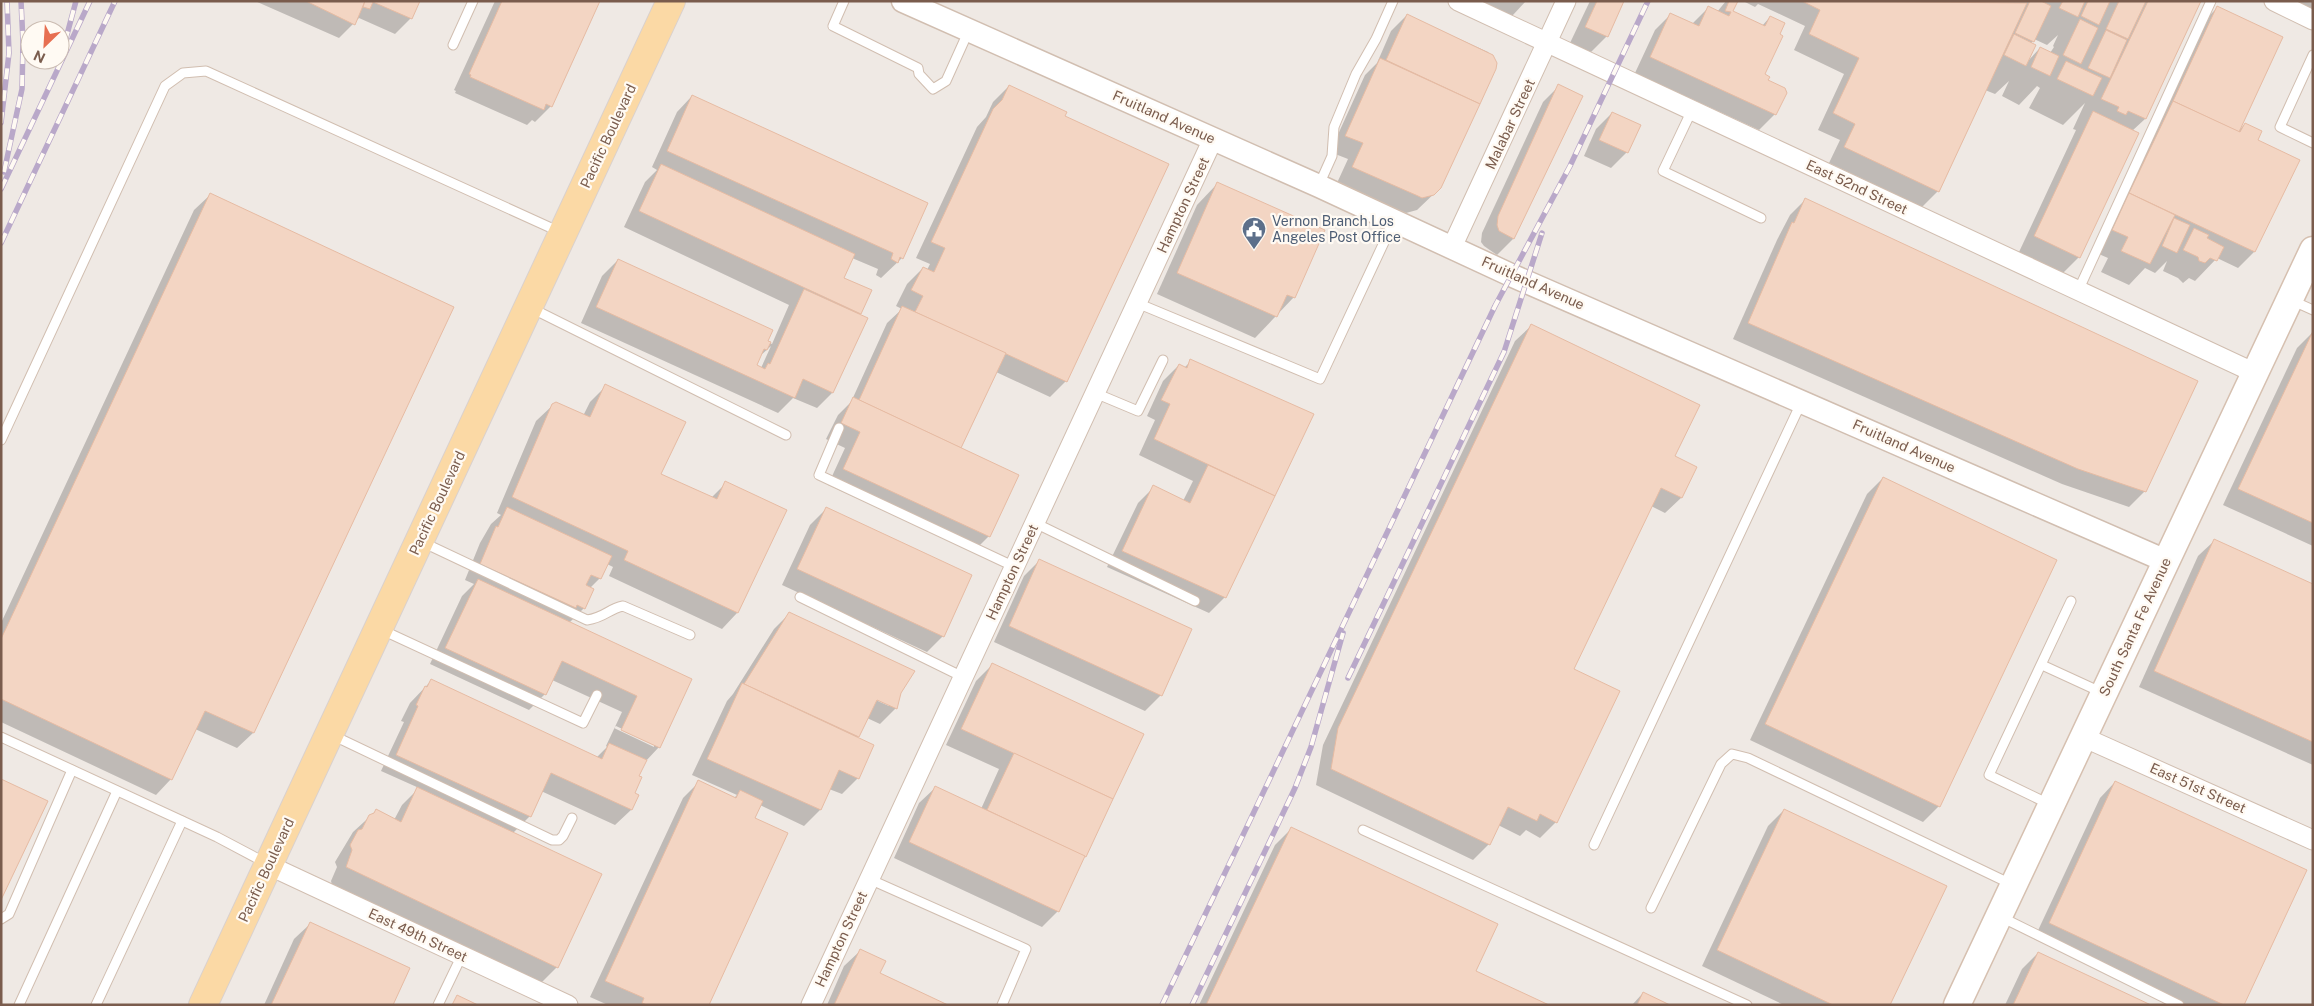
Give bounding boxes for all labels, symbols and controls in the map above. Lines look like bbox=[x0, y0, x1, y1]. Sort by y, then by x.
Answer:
north arrow bbox=[20, 20, 70, 70]
text: N bbox=[31, 47, 48, 66]
street label: Malabar Street bbox=[1482, 76, 1538, 172]
street label: Pacific Boulevard bbox=[577, 81, 639, 191]
street label: Fruitland Avenue bbox=[1110, 87, 1218, 147]
street label: Hampton Street bbox=[1154, 154, 1212, 256]
street label: East 52nd Street bbox=[1804, 156, 1910, 218]
place label: Vernon Branch Los Angeles Post Office bbox=[1272, 213, 1401, 245]
public building icon: Vernon Branch Los Angeles Post Office bbox=[1241, 216, 1267, 250]
street label: Fruitland Avenue bbox=[1479, 253, 1587, 313]
street label: Fruitland Avenue bbox=[1850, 416, 1958, 476]
street label: Pacific Boulevard bbox=[406, 448, 468, 558]
street label: Hampton Street bbox=[983, 521, 1041, 623]
street label: South Santa Fe Avenue bbox=[2096, 555, 2174, 699]
street label: East 51st Street bbox=[2148, 760, 2248, 816]
street label: Pacific Boulevard bbox=[235, 815, 297, 925]
street label: Hampton Street bbox=[812, 888, 870, 990]
street label: East 49th Street bbox=[366, 905, 470, 965]

